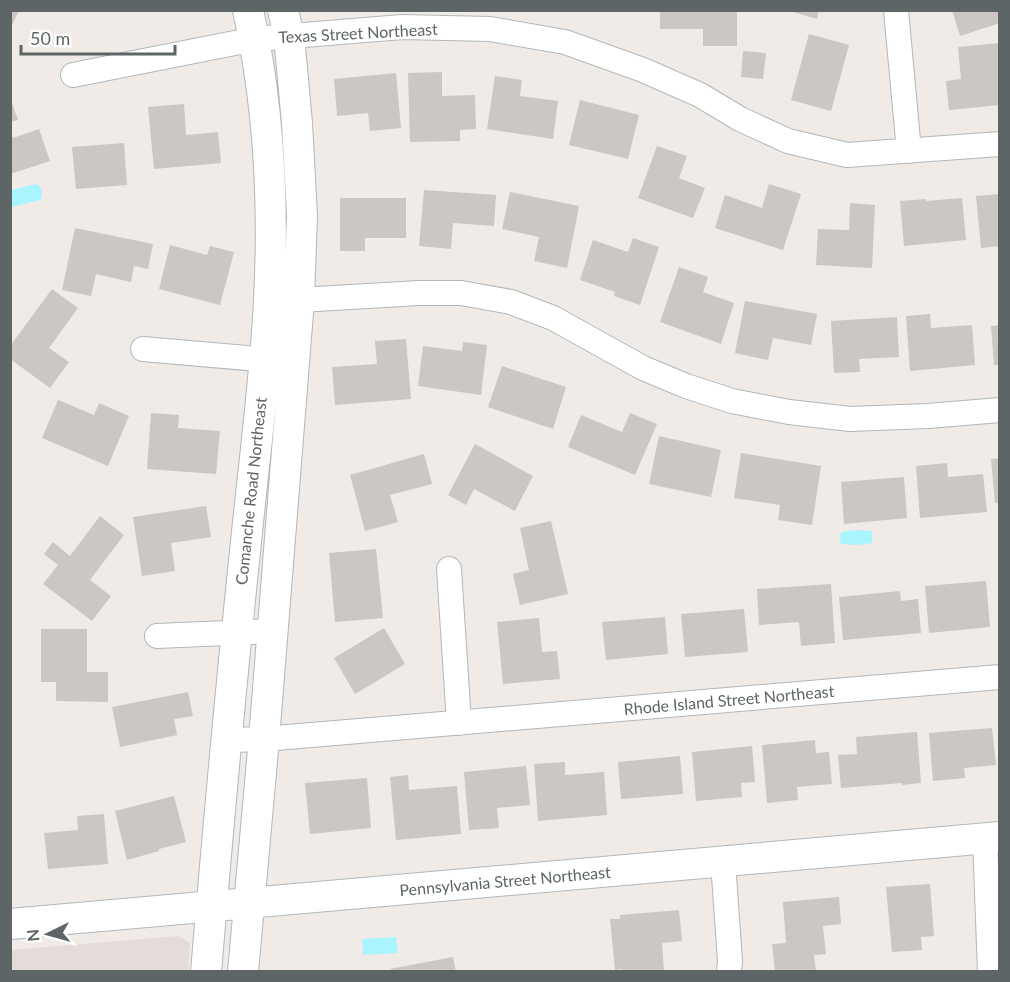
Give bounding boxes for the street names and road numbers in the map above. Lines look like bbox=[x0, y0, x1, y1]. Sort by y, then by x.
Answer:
street label: Texas Street Northeast bbox=[278, 19, 438, 46]
street label: Comanche Road Northeast bbox=[231, 396, 270, 586]
street label: Rhode Island Street Northeast bbox=[623, 681, 835, 718]
street label: Pennsylvania Street Northeast bbox=[399, 862, 612, 899]

